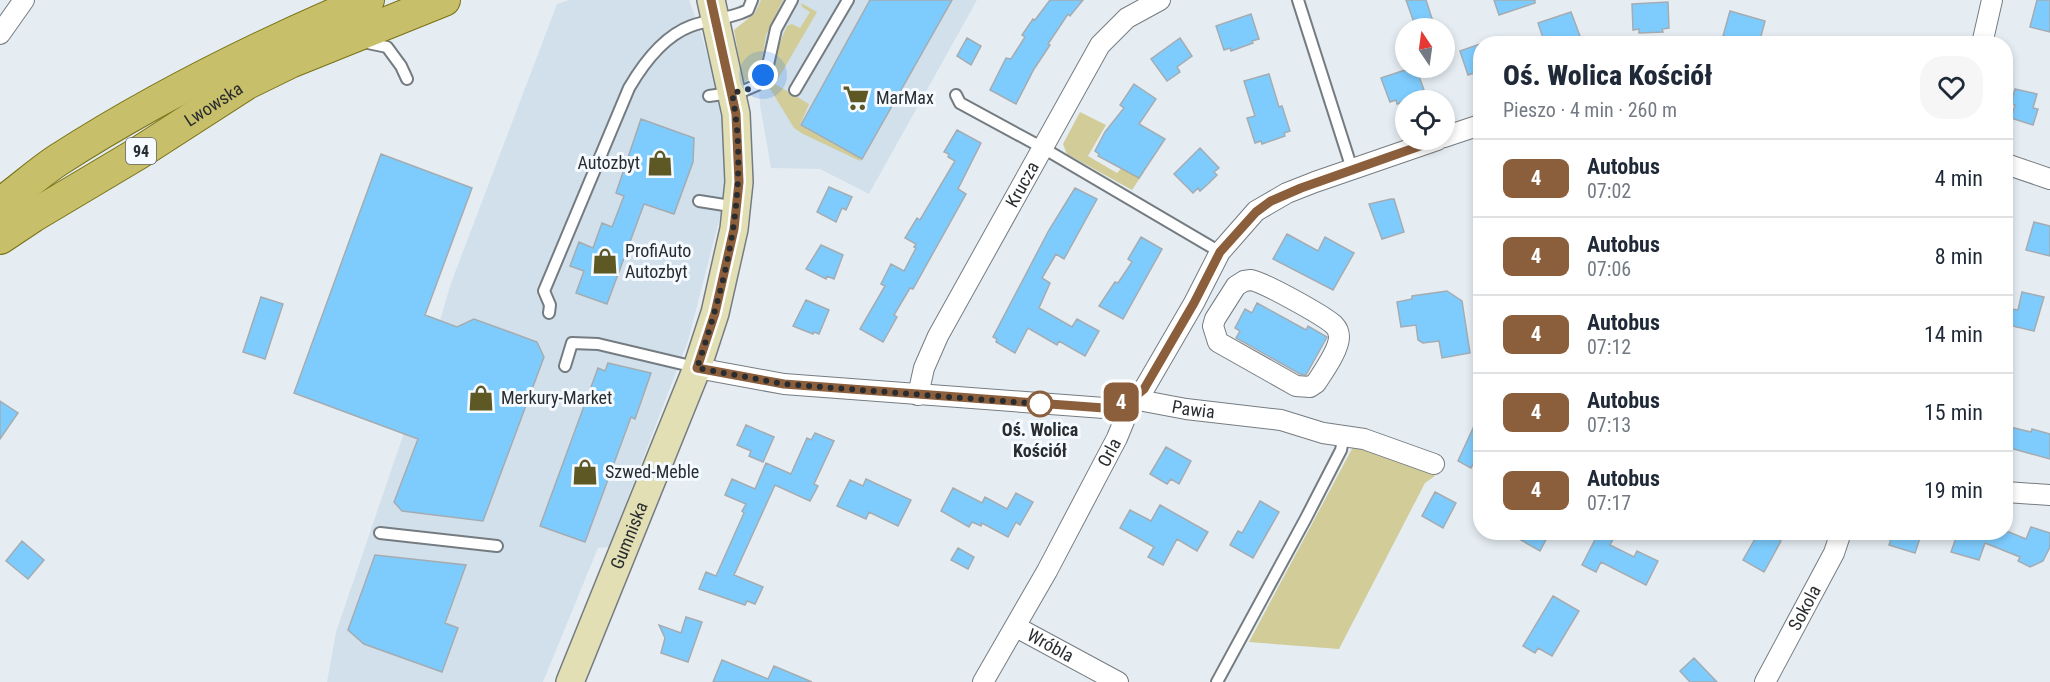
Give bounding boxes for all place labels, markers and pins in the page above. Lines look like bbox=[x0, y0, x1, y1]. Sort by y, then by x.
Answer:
supermarket icon: MarMax bbox=[841, 83, 871, 113]
place label: MarMax bbox=[876, 87, 934, 108]
shop icon: Autozbyt bbox=[645, 148, 675, 178]
place label: Autozbyt bbox=[577, 152, 640, 173]
place label: ProfiAuto Autozbyt bbox=[625, 240, 691, 282]
shop icon: ProfiAuto Autozbyt bbox=[590, 246, 620, 276]
shop icon: Merkury-Market bbox=[466, 383, 496, 413]
place label: Merkury-Market bbox=[501, 387, 612, 408]
marker: Oś. Wolica Kościół bbox=[1027, 391, 1053, 417]
place label: Oś. Wolica Kościół bbox=[1002, 419, 1078, 461]
shop icon: Szwed-Meble bbox=[570, 457, 600, 487]
place label: Szwed-Meble bbox=[605, 461, 699, 482]

